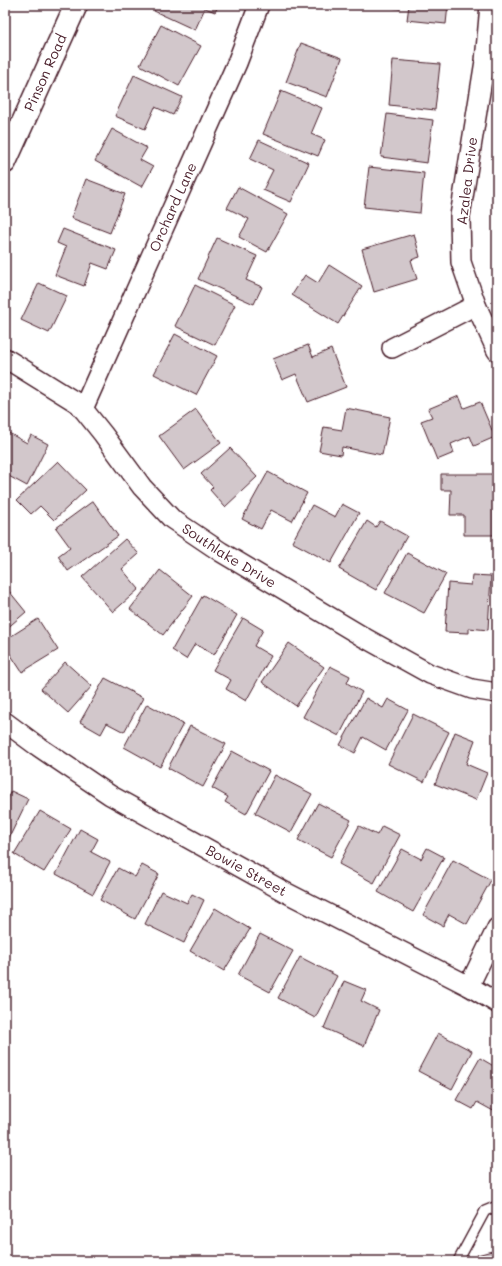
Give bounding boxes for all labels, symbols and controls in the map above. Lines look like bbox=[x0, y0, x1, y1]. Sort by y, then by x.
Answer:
street label: Pinson Road bbox=[19, 31, 71, 114]
street label: Azalea Drive bbox=[452, 136, 481, 226]
street label: Orchard Lane bbox=[144, 159, 201, 255]
street label: Southlake Drive bbox=[178, 518, 280, 592]
street label: Bowie Street bbox=[203, 840, 291, 900]

